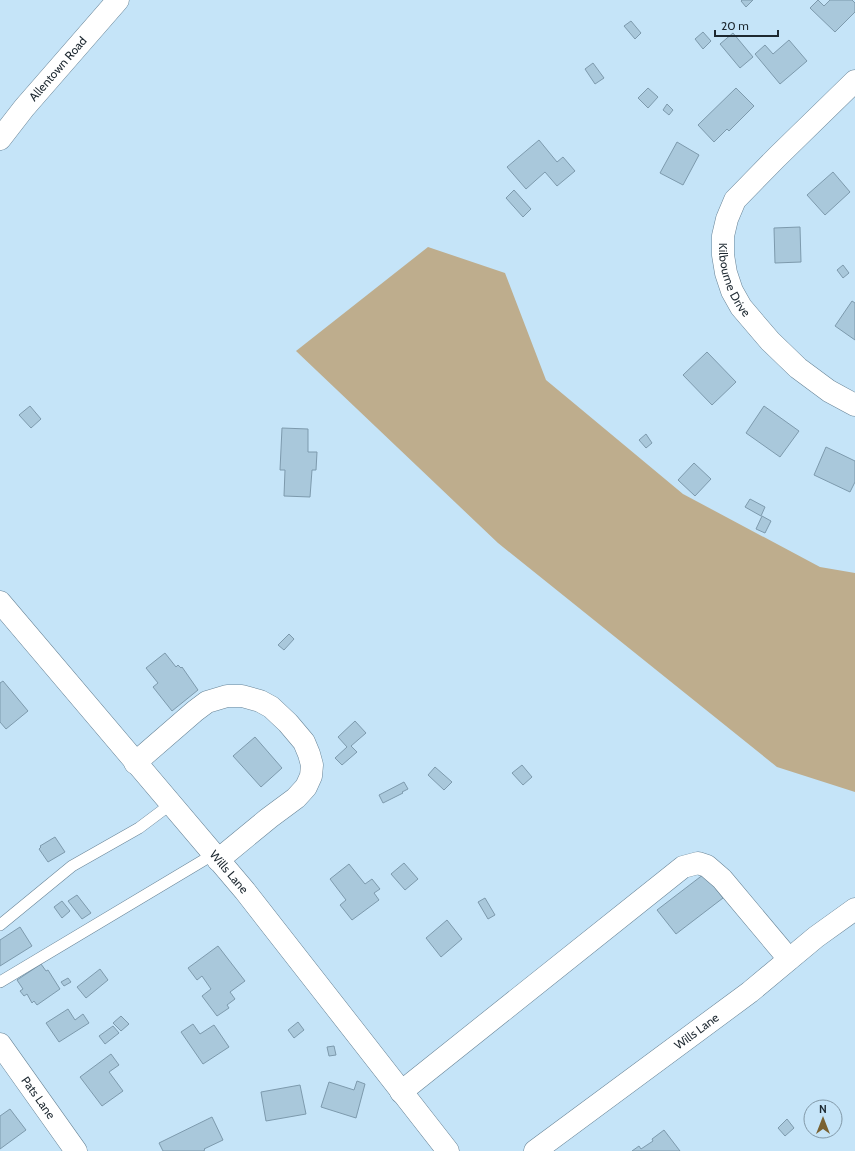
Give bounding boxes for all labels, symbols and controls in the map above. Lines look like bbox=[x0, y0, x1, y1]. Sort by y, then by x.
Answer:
scale bar bbox=[715, 12, 778, 38]
text: 20 m bbox=[721, 18, 749, 33]
street label: Allentown Road bbox=[26, 33, 90, 104]
street label: Kilbourne Drive bbox=[716, 243, 754, 320]
street label: Wills Lane bbox=[207, 847, 252, 896]
street label: Wills Lane bbox=[671, 1010, 722, 1053]
street label: Pats Lane bbox=[18, 1073, 59, 1122]
north arrow bbox=[803, 1099, 843, 1139]
text: N bbox=[819, 1102, 827, 1116]

